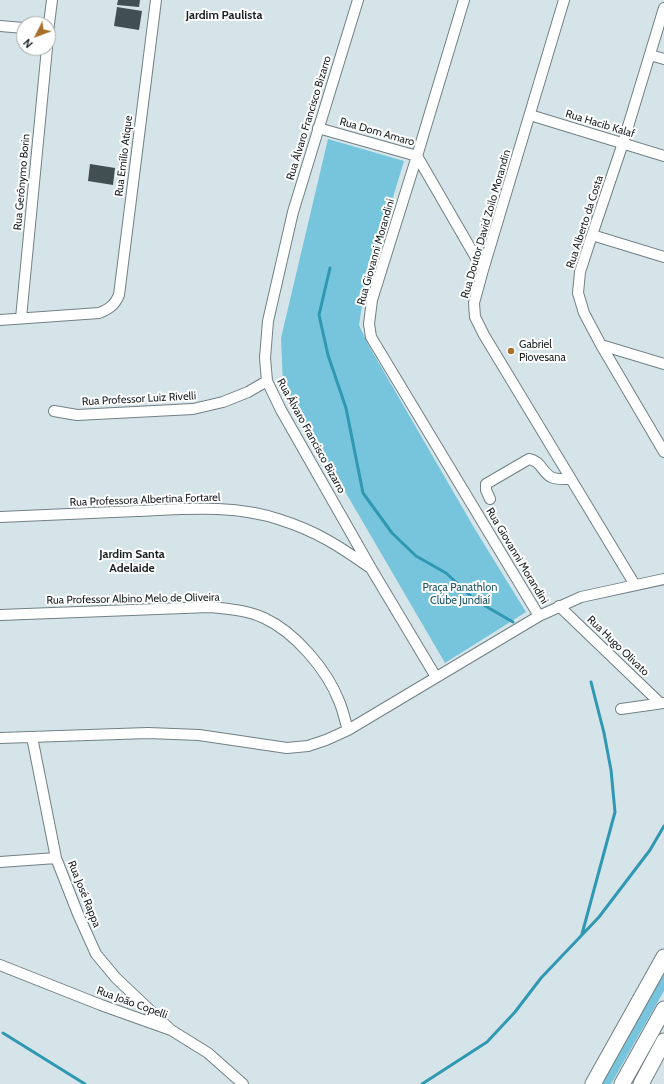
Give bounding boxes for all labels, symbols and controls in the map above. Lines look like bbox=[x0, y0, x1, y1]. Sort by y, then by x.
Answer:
district label: Jardim Paulista bbox=[186, 8, 262, 22]
north arrow bbox=[16, 16, 56, 56]
text: N bbox=[20, 36, 36, 51]
street label: Rua Álvaro Francisco Bizarro bbox=[284, 54, 334, 182]
street label: Rua Hacib Kalaf bbox=[564, 107, 636, 141]
street label: Rua Emílio Atique bbox=[112, 115, 136, 197]
street label: Rua Dom Amaro bbox=[338, 115, 416, 149]
street label: Rua Gerônymo Borin bbox=[11, 133, 33, 231]
street label: Rua Doutor David Zoilo Morandin bbox=[458, 148, 514, 300]
street label: Rua Alberto da Costa bbox=[564, 174, 606, 270]
street label: Rua Giovanni Morandini bbox=[355, 197, 397, 307]
place label: Gabriel Piovesana bbox=[519, 338, 566, 364]
marker: Gabriel Piovesana bbox=[506, 346, 516, 356]
street label: Rua Álvaro Francisco Bizarro bbox=[274, 376, 348, 496]
street label: Rua Professor Luiz Rivelli bbox=[82, 389, 196, 409]
street label: Rua Professora Albertina Fortarel bbox=[69, 491, 221, 509]
street label: Rua Giovanni Morandini bbox=[483, 505, 551, 607]
district label: Jardim Santa Adelaide bbox=[99, 547, 165, 575]
park label: Praça Panathlon Clube Jundiaí bbox=[423, 581, 497, 607]
street label: Rua Professor Albino Melo de Oliveira bbox=[46, 591, 220, 607]
street label: Rua Hugo Olivato bbox=[584, 613, 652, 679]
street label: Rua José Rappa bbox=[65, 859, 103, 929]
street label: Rua João Copelli bbox=[95, 984, 169, 1022]

